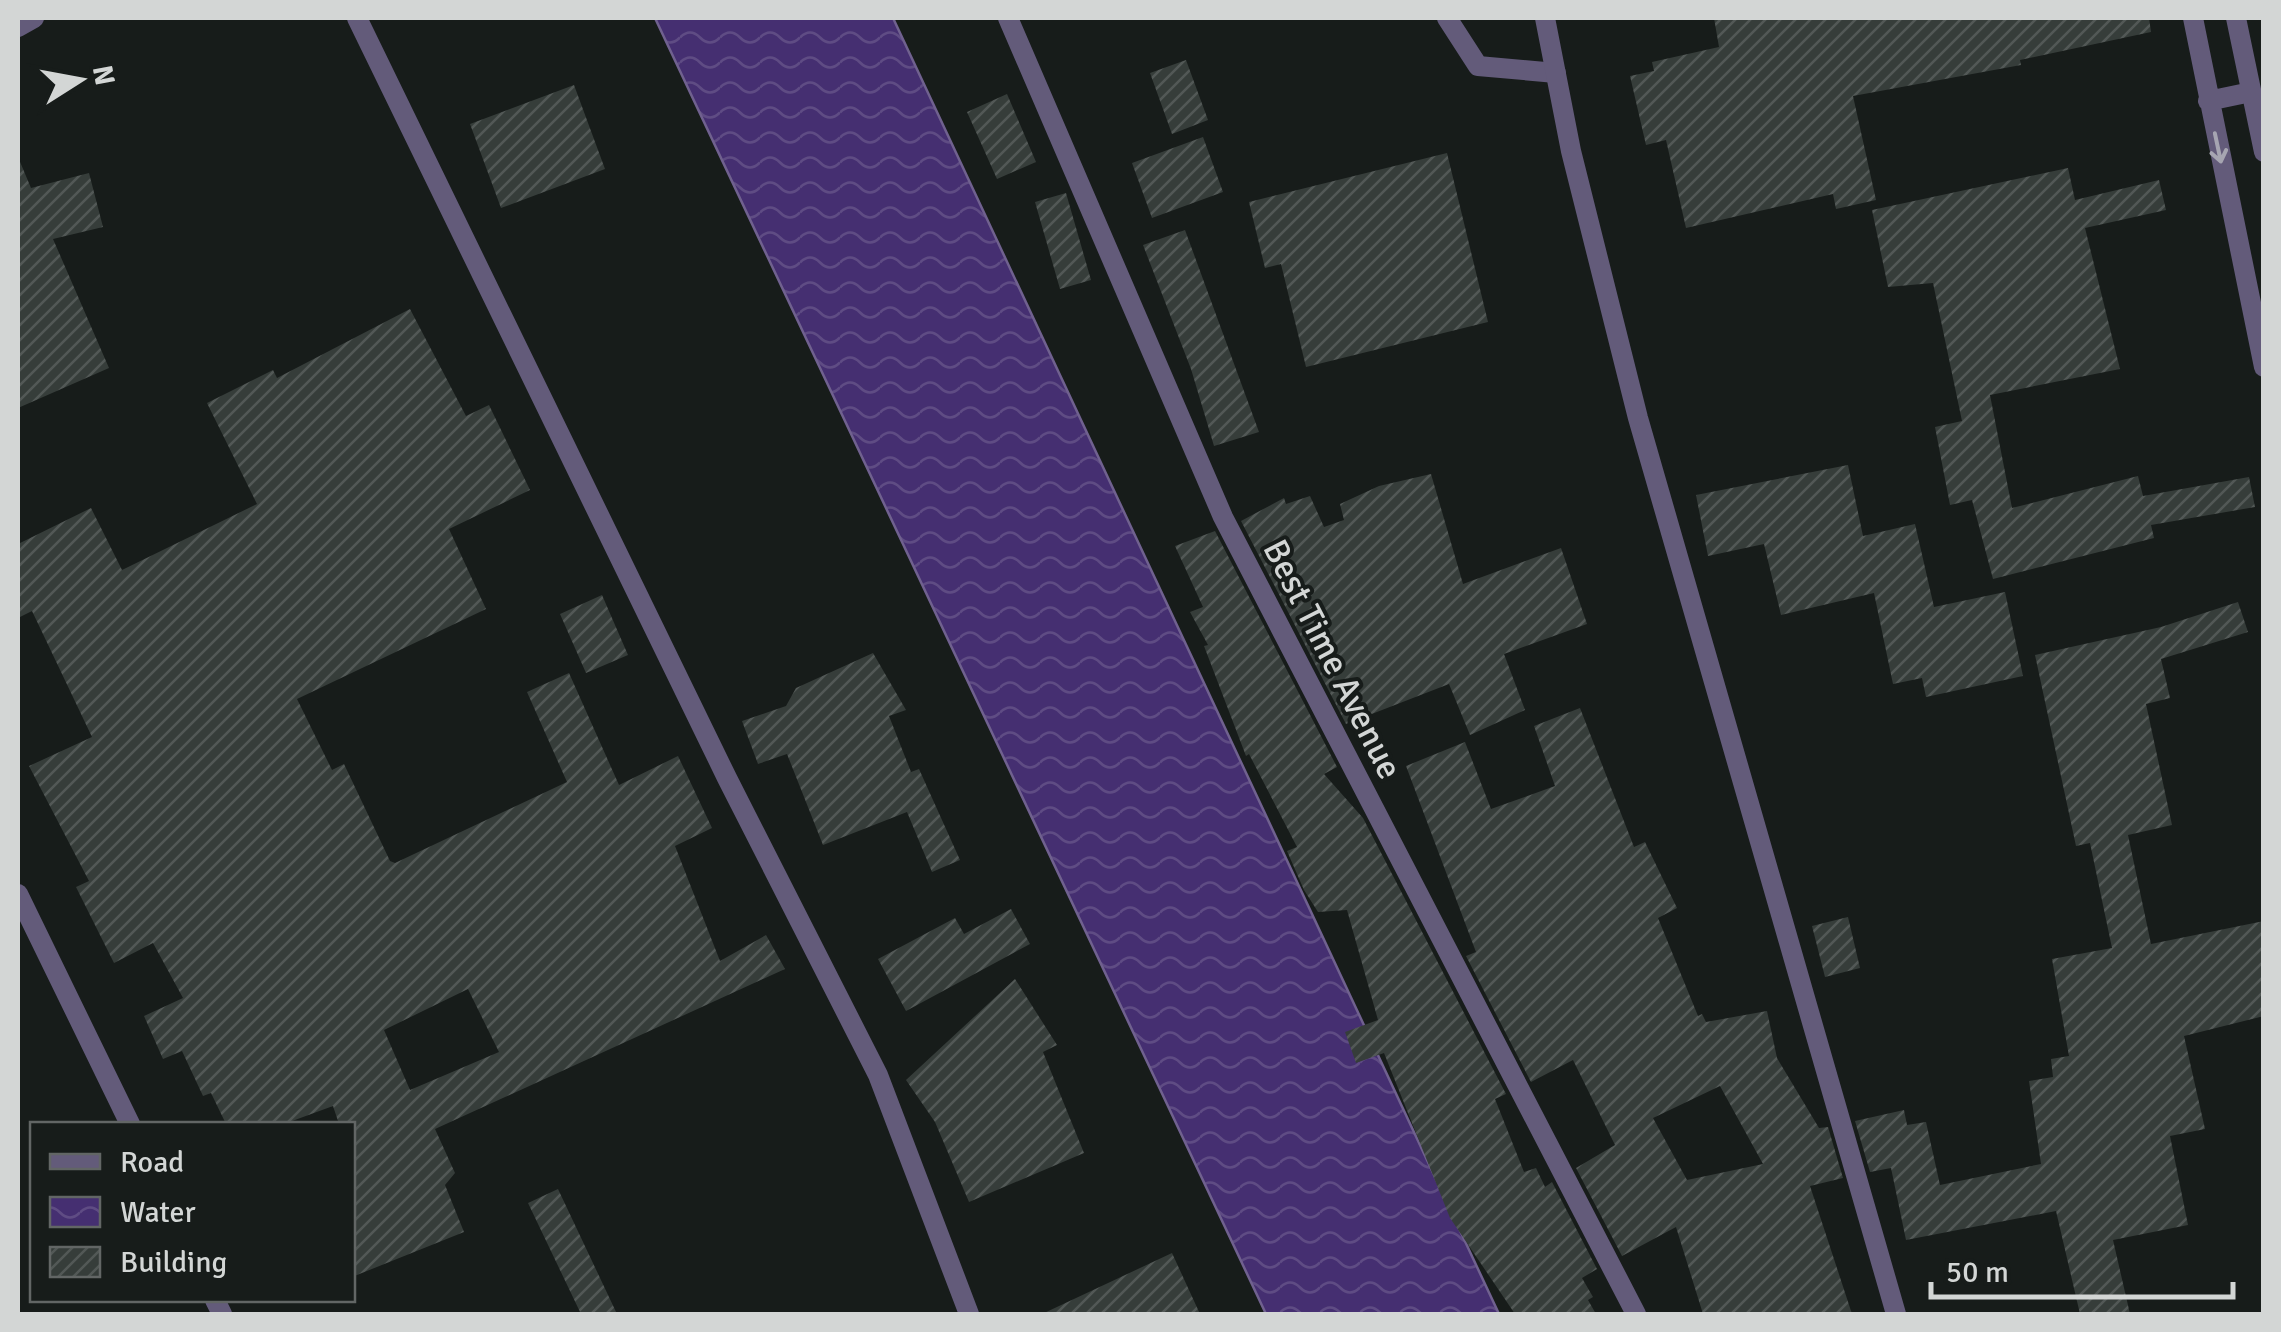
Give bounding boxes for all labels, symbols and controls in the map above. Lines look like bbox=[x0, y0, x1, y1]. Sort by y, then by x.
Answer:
north arrow bbox=[30, 30, 130, 130]
text: N bbox=[85, 63, 122, 88]
one-way arrow bbox=[2209, 131, 2228, 163]
street label: Best Time Avenue bbox=[1254, 532, 1411, 786]
legend bbox=[30, 1122, 355, 1302]
text: Road bbox=[120, 1144, 184, 1181]
text: Water bbox=[120, 1194, 196, 1231]
scale bar bbox=[1931, 1237, 2234, 1299]
text: Building bbox=[120, 1244, 227, 1281]
text: 50 m bbox=[1946, 1254, 2009, 1291]

